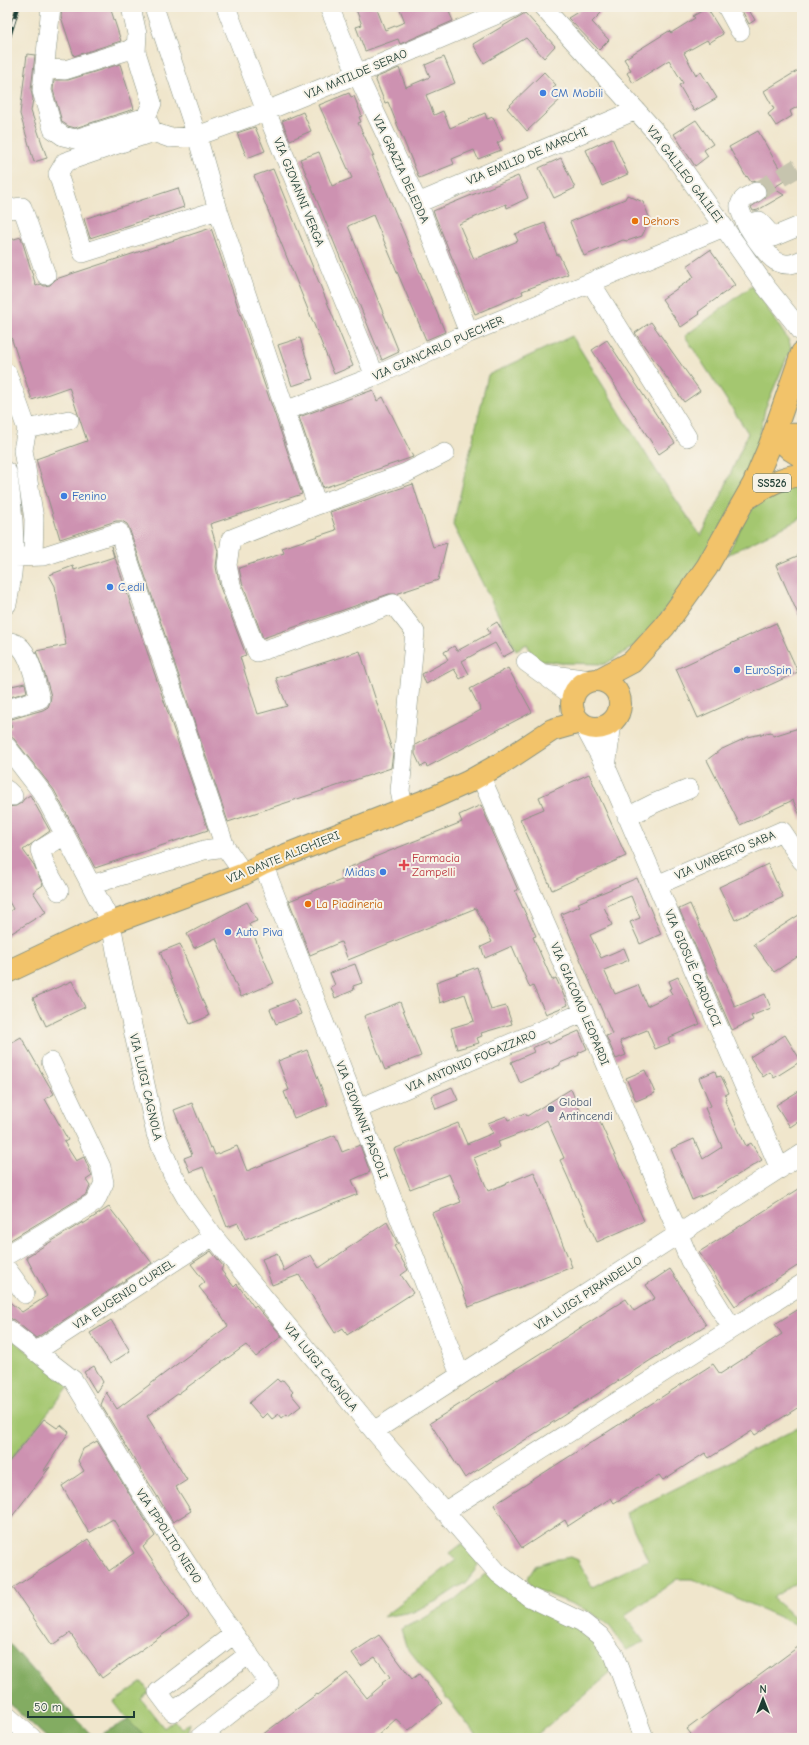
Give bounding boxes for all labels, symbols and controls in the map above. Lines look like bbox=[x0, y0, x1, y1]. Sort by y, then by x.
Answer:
street label: VIA MATILDE SERAO bbox=[303, 46, 409, 102]
place label: CM Mobili bbox=[551, 86, 603, 100]
marker: CM Mobili bbox=[538, 88, 548, 98]
street label: VIA GRAZIA DELEDDA bbox=[370, 113, 432, 225]
street label: VIA GALILEO GALILEI bbox=[644, 123, 726, 225]
street label: VIA EMILIO DE MARCHI bbox=[464, 124, 590, 188]
street label: VIA GIOVANNI VERGA bbox=[271, 136, 327, 248]
place label: Dehors bbox=[643, 214, 679, 228]
marker: Dehors bbox=[630, 216, 640, 226]
street label: VIA GIANCARLO PUECHER bbox=[370, 313, 506, 383]
road number: SS526 bbox=[753, 474, 791, 492]
place label: Fenino bbox=[72, 489, 107, 503]
marker: Fenino bbox=[59, 491, 69, 501]
place label: C.edil bbox=[118, 580, 145, 594]
marker: C.edil bbox=[105, 582, 115, 592]
place label: EuroSpin bbox=[745, 663, 792, 677]
marker: EuroSpin bbox=[732, 665, 742, 675]
street label: VIA DANTE ALIGHIERI bbox=[225, 828, 342, 886]
street label: VIA UMBERTO SABA bbox=[673, 828, 777, 882]
place label: Farmacia Zampelli bbox=[412, 851, 460, 879]
marker: Farmacia Zampelli bbox=[399, 860, 409, 870]
place label: Midas bbox=[345, 865, 375, 879]
marker: Midas bbox=[378, 867, 388, 877]
place label: La Piadineria bbox=[316, 897, 383, 911]
marker: La Piadineria bbox=[303, 899, 313, 909]
street label: VIA GIOSUÈ CARDUCCI bbox=[662, 907, 724, 1029]
place label: Auto Piva bbox=[236, 925, 283, 939]
marker: Auto Piva bbox=[223, 927, 233, 937]
street label: VIA GIACOMO LEOPARDI bbox=[548, 940, 612, 1068]
street label: VIA ANTONIO FOGAZZARO bbox=[404, 1027, 538, 1095]
street label: VIA LUIGI CAGNOLA bbox=[127, 1032, 165, 1142]
street label: VIA GIOVANNI PASCOLI bbox=[333, 1059, 391, 1181]
place label: Global Antincendi bbox=[559, 1095, 613, 1123]
marker: Global Antincendi bbox=[546, 1104, 556, 1114]
street label: VIA LUIGI PIRANDELLO bbox=[532, 1253, 645, 1333]
street label: VIA EUGENIO CURIEL bbox=[71, 1256, 177, 1332]
street label: VIA LUIGI CAGNOLA bbox=[281, 1320, 361, 1414]
street label: VIA IPPOLITO NIEVO bbox=[133, 1486, 205, 1586]
north arrow bbox=[743, 1679, 783, 1719]
text: N bbox=[759, 1683, 767, 1696]
scale bar bbox=[28, 1693, 134, 1719]
text: 50 m bbox=[34, 1700, 62, 1714]

